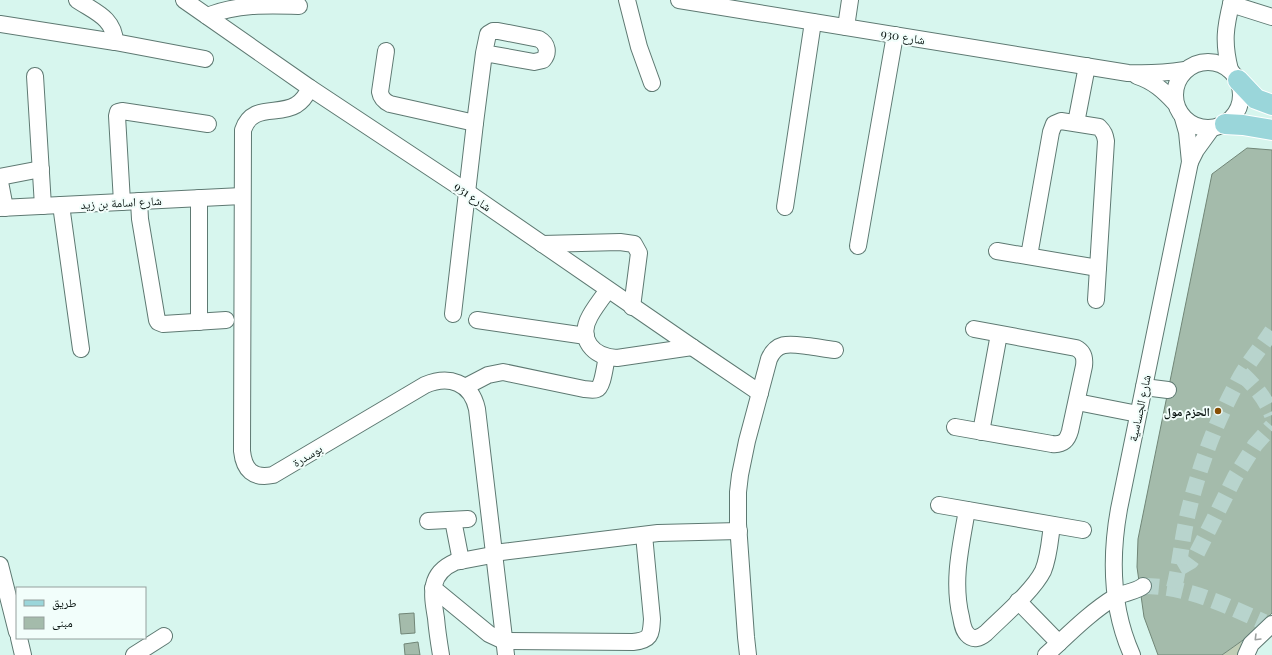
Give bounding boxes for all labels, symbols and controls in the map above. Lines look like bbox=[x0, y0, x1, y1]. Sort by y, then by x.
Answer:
street label: شارع 930 bbox=[880, 25, 926, 48]
street label: شارع 931 bbox=[451, 178, 495, 215]
street label: شارع اسامة بن زيد bbox=[80, 192, 162, 213]
street label: شارع الجساسية bbox=[1124, 373, 1155, 443]
place label: الحزم مول bbox=[1164, 403, 1210, 420]
marker: الحزم مول bbox=[1213, 406, 1223, 416]
street label: بوسدرة bbox=[289, 440, 325, 470]
legend bbox=[16, 587, 146, 639]
text: طريق bbox=[52, 594, 77, 610]
text: مبنى bbox=[52, 614, 73, 630]
one-way arrow bbox=[1254, 633, 1262, 641]

